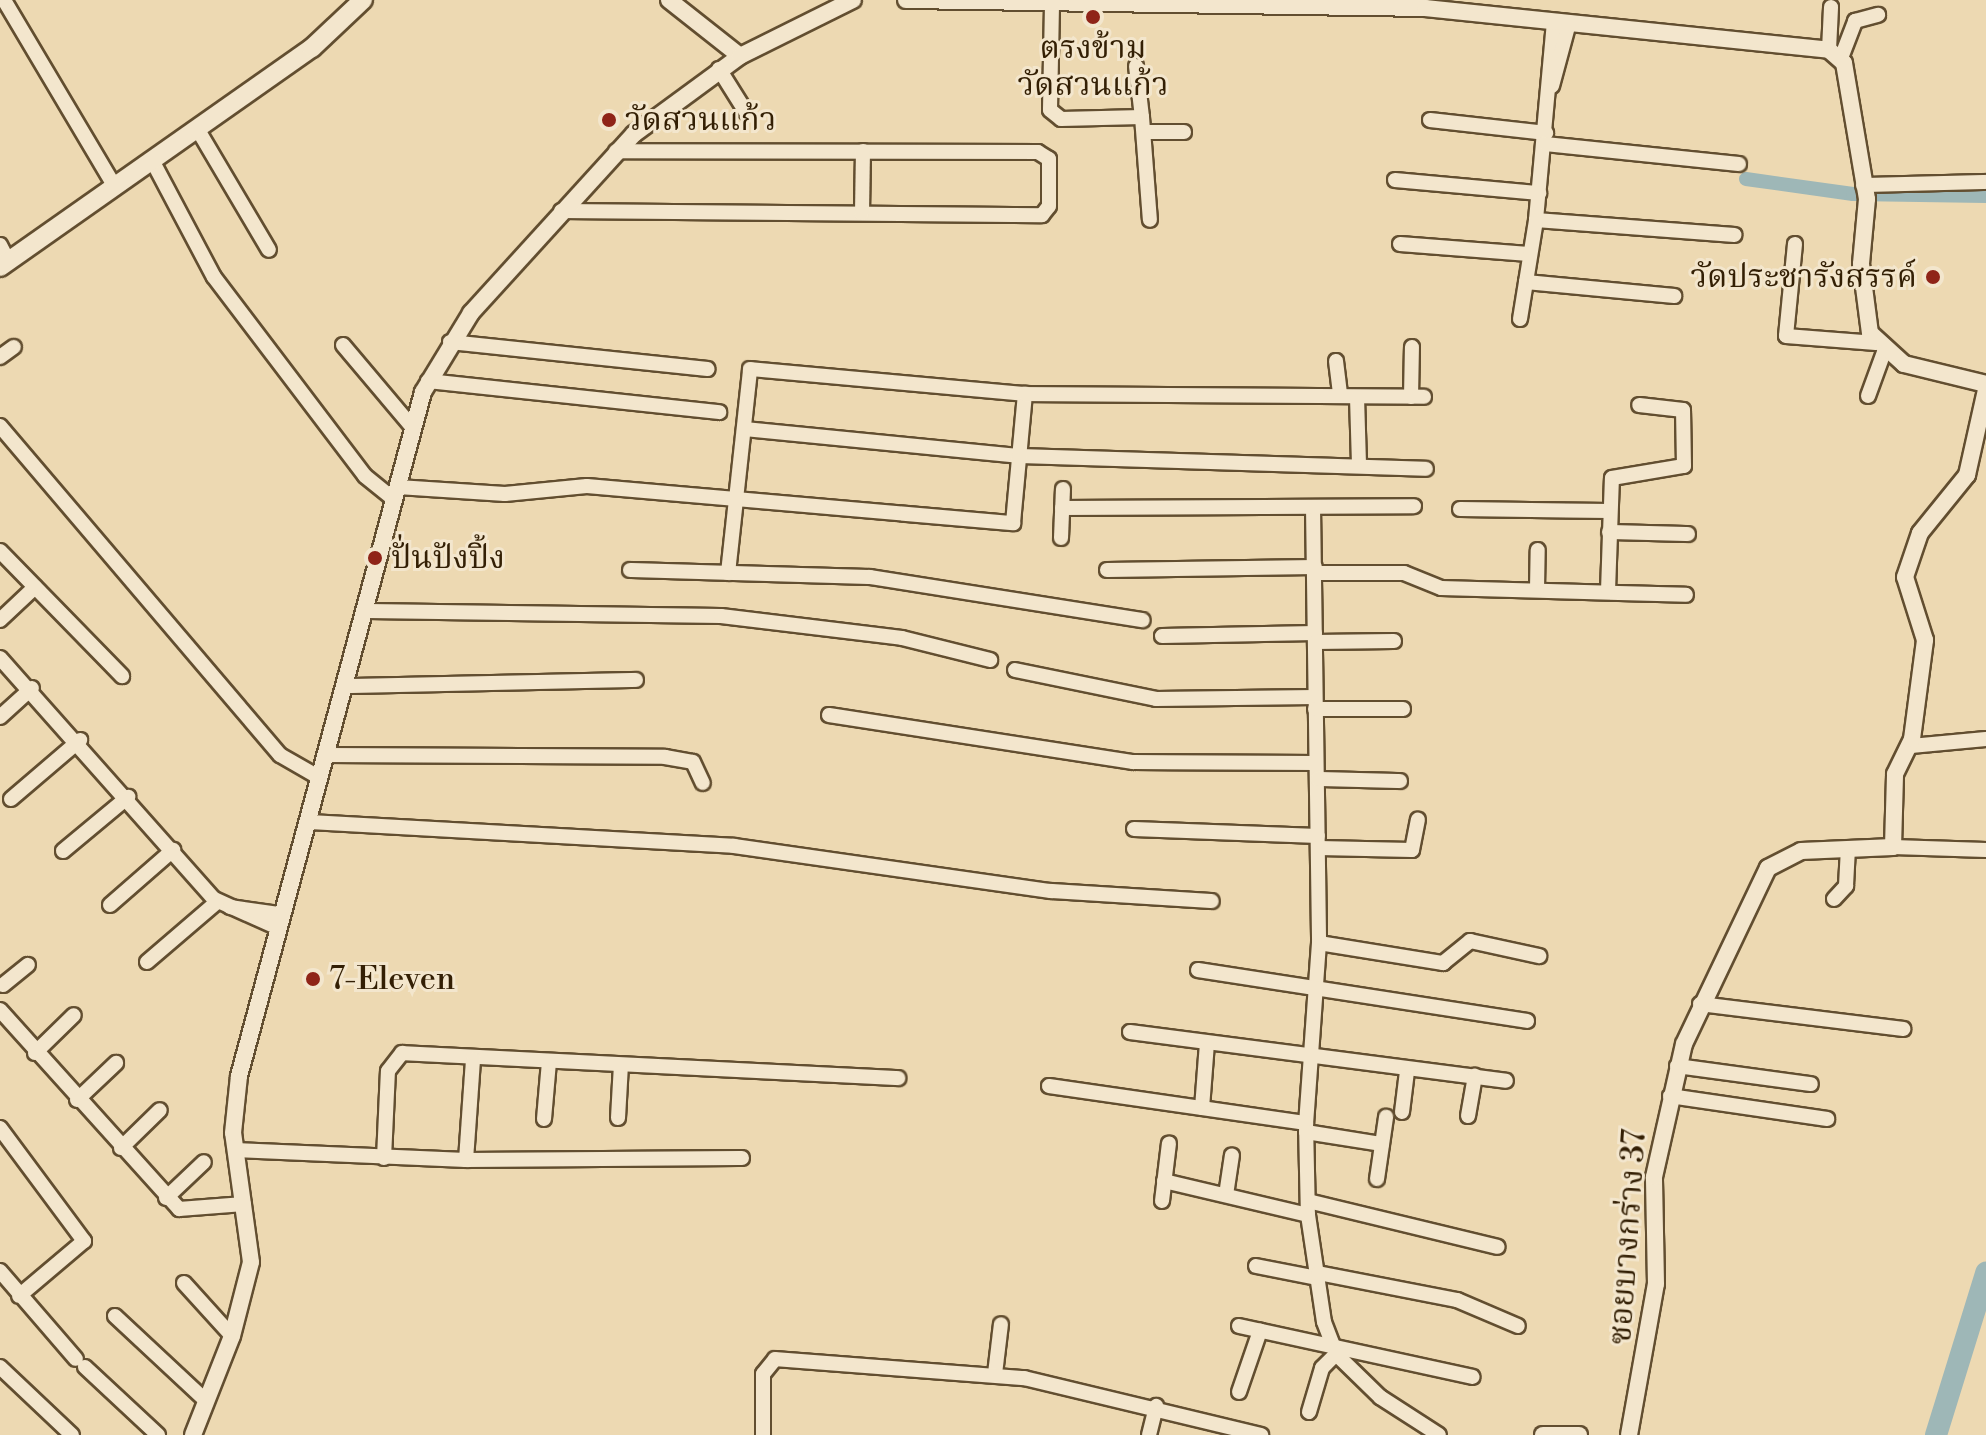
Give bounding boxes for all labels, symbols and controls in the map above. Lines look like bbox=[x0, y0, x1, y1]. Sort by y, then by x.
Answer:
marker: ตรงข้าม วัดสวนแก้ว bbox=[1084, 8, 1102, 26]
place label: ตรงข้าม วัดสวนแก้ว bbox=[1017, 30, 1169, 105]
place label: วัดสวนแก้ว bbox=[625, 101, 776, 139]
marker: วัดสวนแก้ว bbox=[600, 111, 618, 129]
place label: วัดประชารังสรรค์ bbox=[1691, 258, 1917, 296]
marker: วัดประชารังสรรค์ bbox=[1924, 268, 1942, 286]
place label: ปั่นปังปิ้ง bbox=[391, 539, 505, 577]
marker: ปั่นปังปิ้ง bbox=[366, 549, 384, 567]
place label: 7-Eleven bbox=[329, 960, 455, 998]
marker: 7-Eleven bbox=[304, 970, 322, 988]
street label: ซอยบางกร่าง 37 bbox=[1601, 1128, 1655, 1346]

